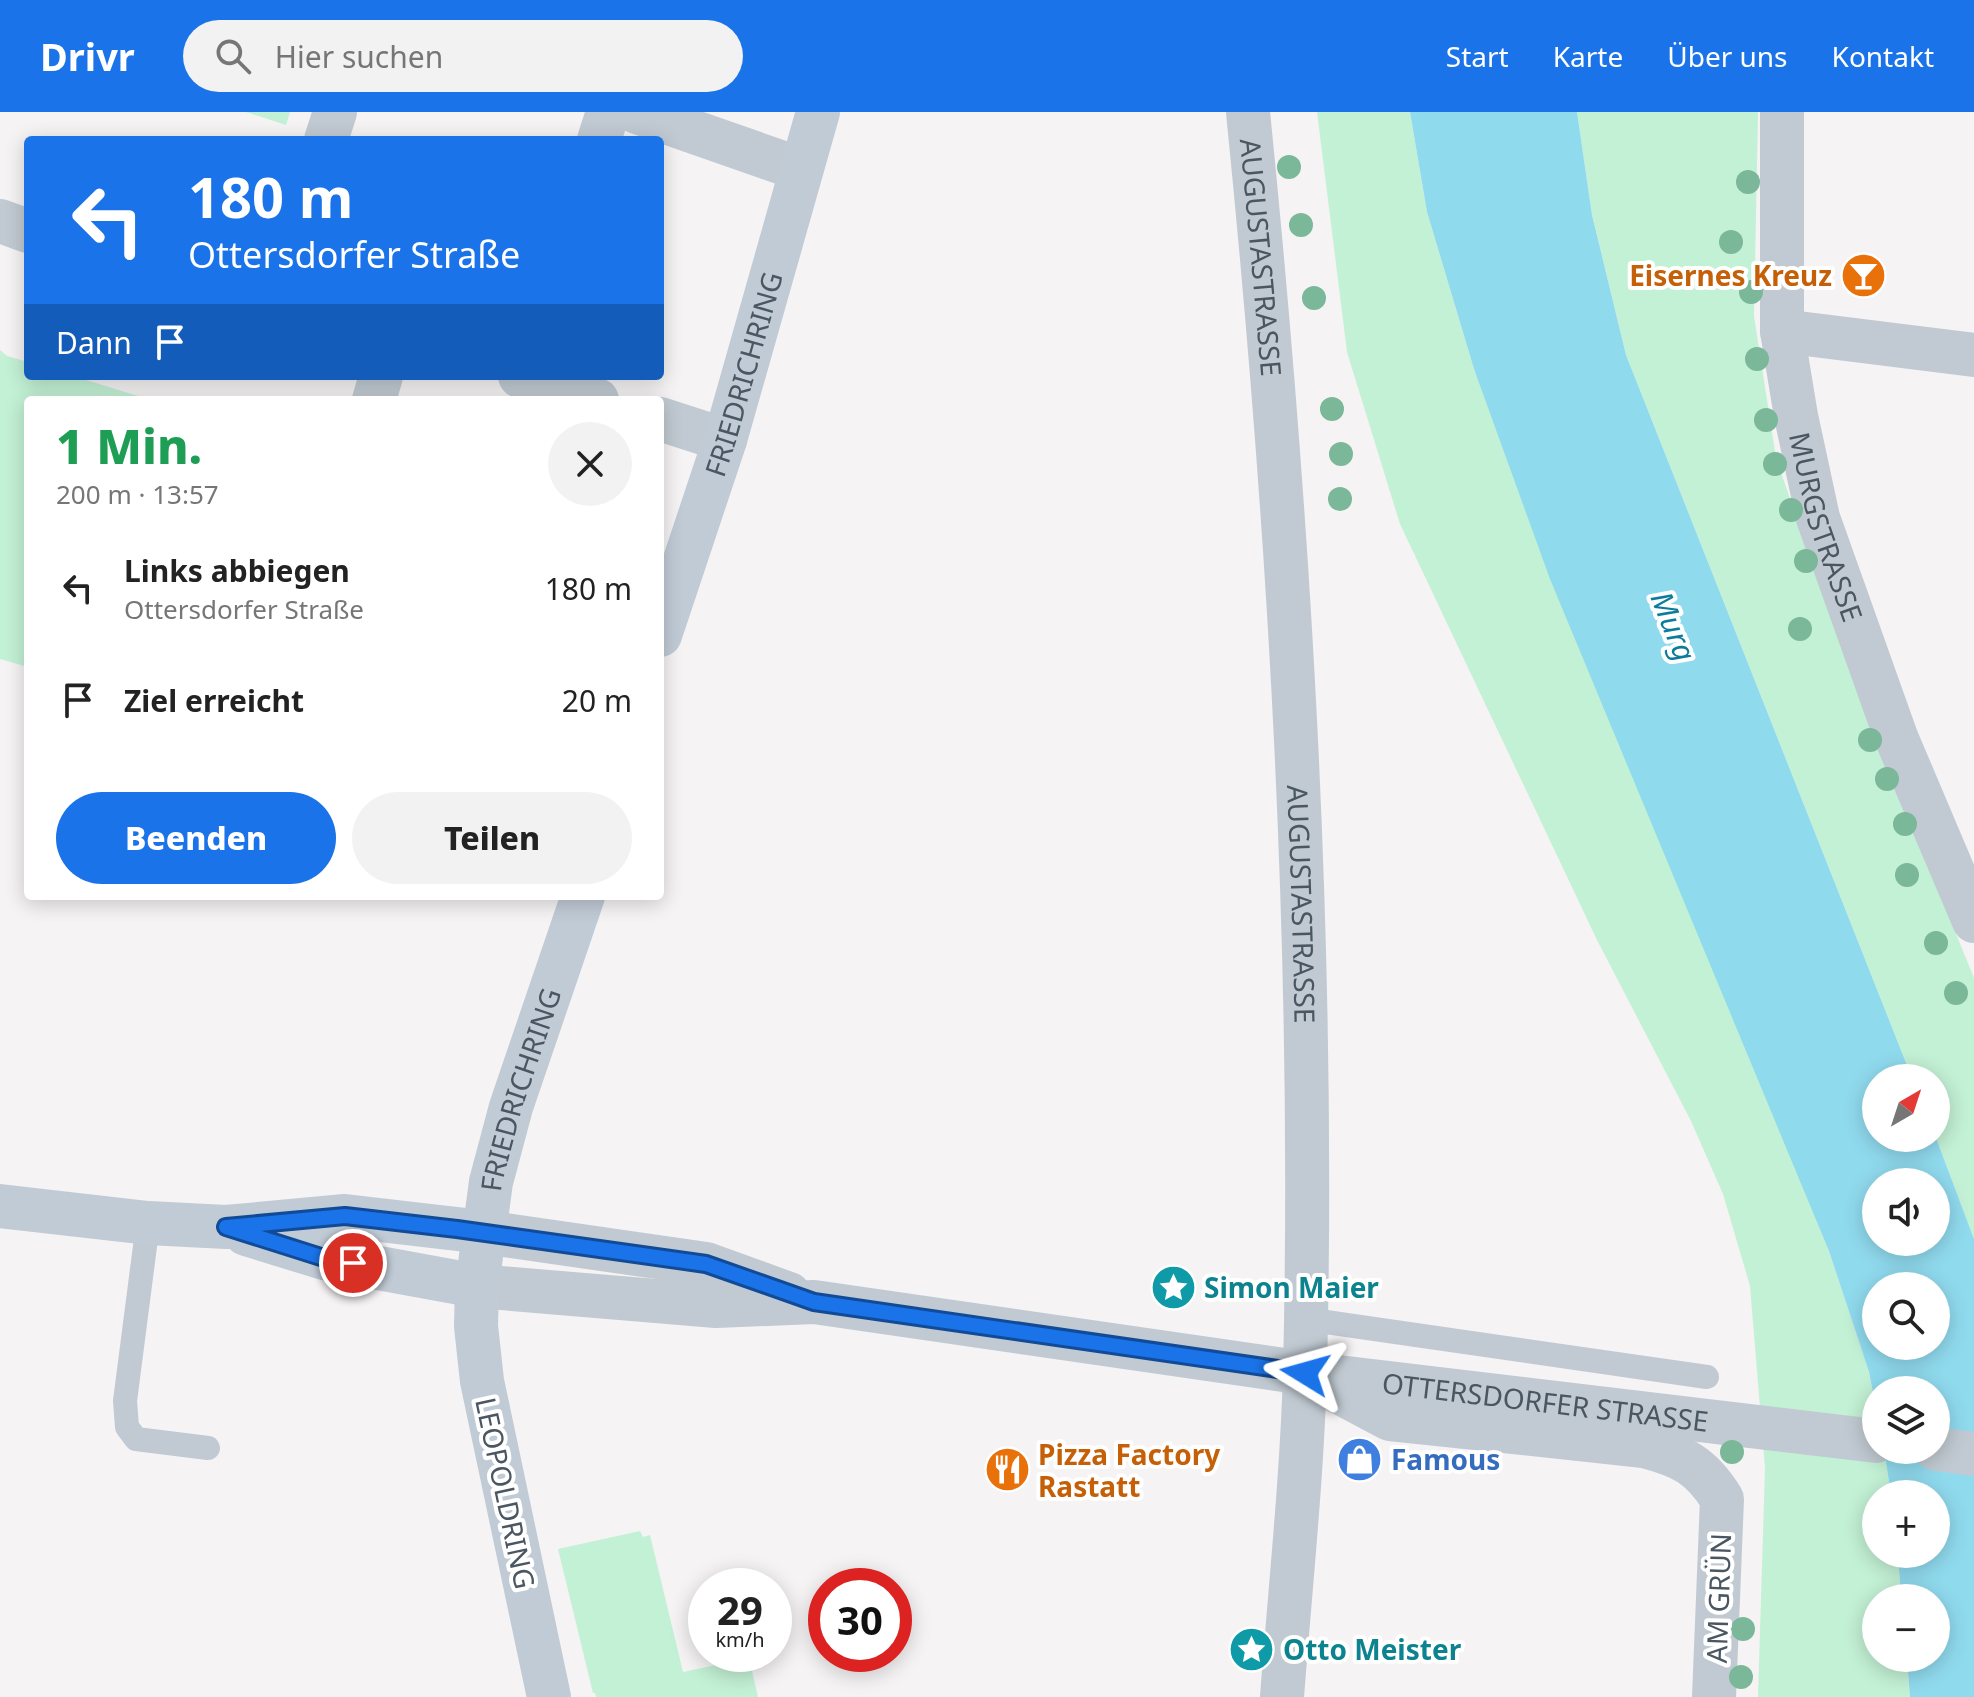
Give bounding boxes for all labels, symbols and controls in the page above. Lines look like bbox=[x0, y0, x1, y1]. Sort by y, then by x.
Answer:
search box bbox=[183, 20, 743, 92]
text: Drivr bbox=[40, 30, 135, 82]
icon: search bbox=[211, 34, 255, 78]
text: Hier suchen bbox=[275, 36, 443, 77]
text: Start bbox=[1446, 37, 1509, 75]
text: Karte bbox=[1553, 37, 1623, 75]
text: Über uns bbox=[1667, 37, 1788, 75]
text: Kontakt bbox=[1832, 37, 1934, 75]
street label: AUGUSTASTRASSE bbox=[1232, 137, 1291, 378]
text: 180 m bbox=[188, 158, 353, 234]
icon: left bbox=[56, 168, 160, 272]
text: Ottersdorfer Straße bbox=[188, 230, 520, 279]
bar icon: Eisernes Kreuz bbox=[1839, 251, 1887, 299]
place label: Eisernes Kreuz bbox=[1629, 256, 1832, 294]
street label: FRIEDRICHRING bbox=[695, 267, 791, 481]
icon: arrive bbox=[148, 320, 192, 364]
text: Dann bbox=[56, 322, 132, 363]
text: 1 Min. bbox=[56, 413, 202, 478]
button: close bbox=[548, 422, 632, 506]
street label: MURGSTRASSE bbox=[1781, 428, 1872, 627]
text: 200 m · 13:57 bbox=[56, 476, 219, 512]
text: Links abbiegen bbox=[124, 550, 350, 591]
icon: left bbox=[56, 566, 100, 610]
text: 180 m bbox=[545, 568, 632, 609]
water label: Murg bbox=[1642, 585, 1706, 667]
text: Ottersdorfer Straße bbox=[124, 591, 364, 627]
icon: arrive bbox=[56, 678, 100, 722]
text: Ziel erreicht bbox=[124, 680, 304, 721]
text: 20 m bbox=[562, 680, 632, 721]
street label: AUGUSTASTRASSE bbox=[1279, 784, 1325, 1024]
button: Beenden bbox=[56, 792, 336, 884]
button: Teilen bbox=[352, 792, 632, 884]
street label: FRIEDRICHRING bbox=[471, 983, 569, 1193]
north arrow bbox=[1862, 1064, 1950, 1152]
map controls bbox=[1862, 1064, 1950, 1672]
button: sound bbox=[1862, 1168, 1950, 1256]
pin bbox=[319, 1229, 387, 1297]
icon: arrive bbox=[331, 1241, 375, 1285]
place icon: Simon Maier bbox=[1149, 1263, 1197, 1311]
place label: Simon Maier bbox=[1204, 1268, 1379, 1306]
button: search bbox=[1862, 1272, 1950, 1360]
position arrow bbox=[1263, 1331, 1347, 1415]
street label: OTTERSDORFER STRASSE bbox=[1380, 1363, 1711, 1440]
button: layers bbox=[1862, 1376, 1950, 1464]
street label: LEOPOLDRING bbox=[467, 1394, 545, 1592]
place label: Pizza Factory Rastatt bbox=[1038, 1435, 1220, 1505]
shop icon: Famous bbox=[1336, 1435, 1384, 1483]
place label: Famous bbox=[1391, 1440, 1500, 1478]
restaurant icon: Pizza Factory Rastatt bbox=[983, 1446, 1031, 1494]
button: + bbox=[1862, 1480, 1950, 1568]
street label: AM GRÜN bbox=[1697, 1532, 1739, 1664]
speed limit sign: 30 bbox=[808, 1568, 912, 1672]
text: 29 bbox=[717, 1582, 763, 1637]
button: − bbox=[1862, 1584, 1950, 1672]
place icon: Otto Meister bbox=[1228, 1625, 1276, 1673]
text: km/h bbox=[715, 1626, 765, 1653]
place label: Otto Meister bbox=[1283, 1630, 1462, 1668]

